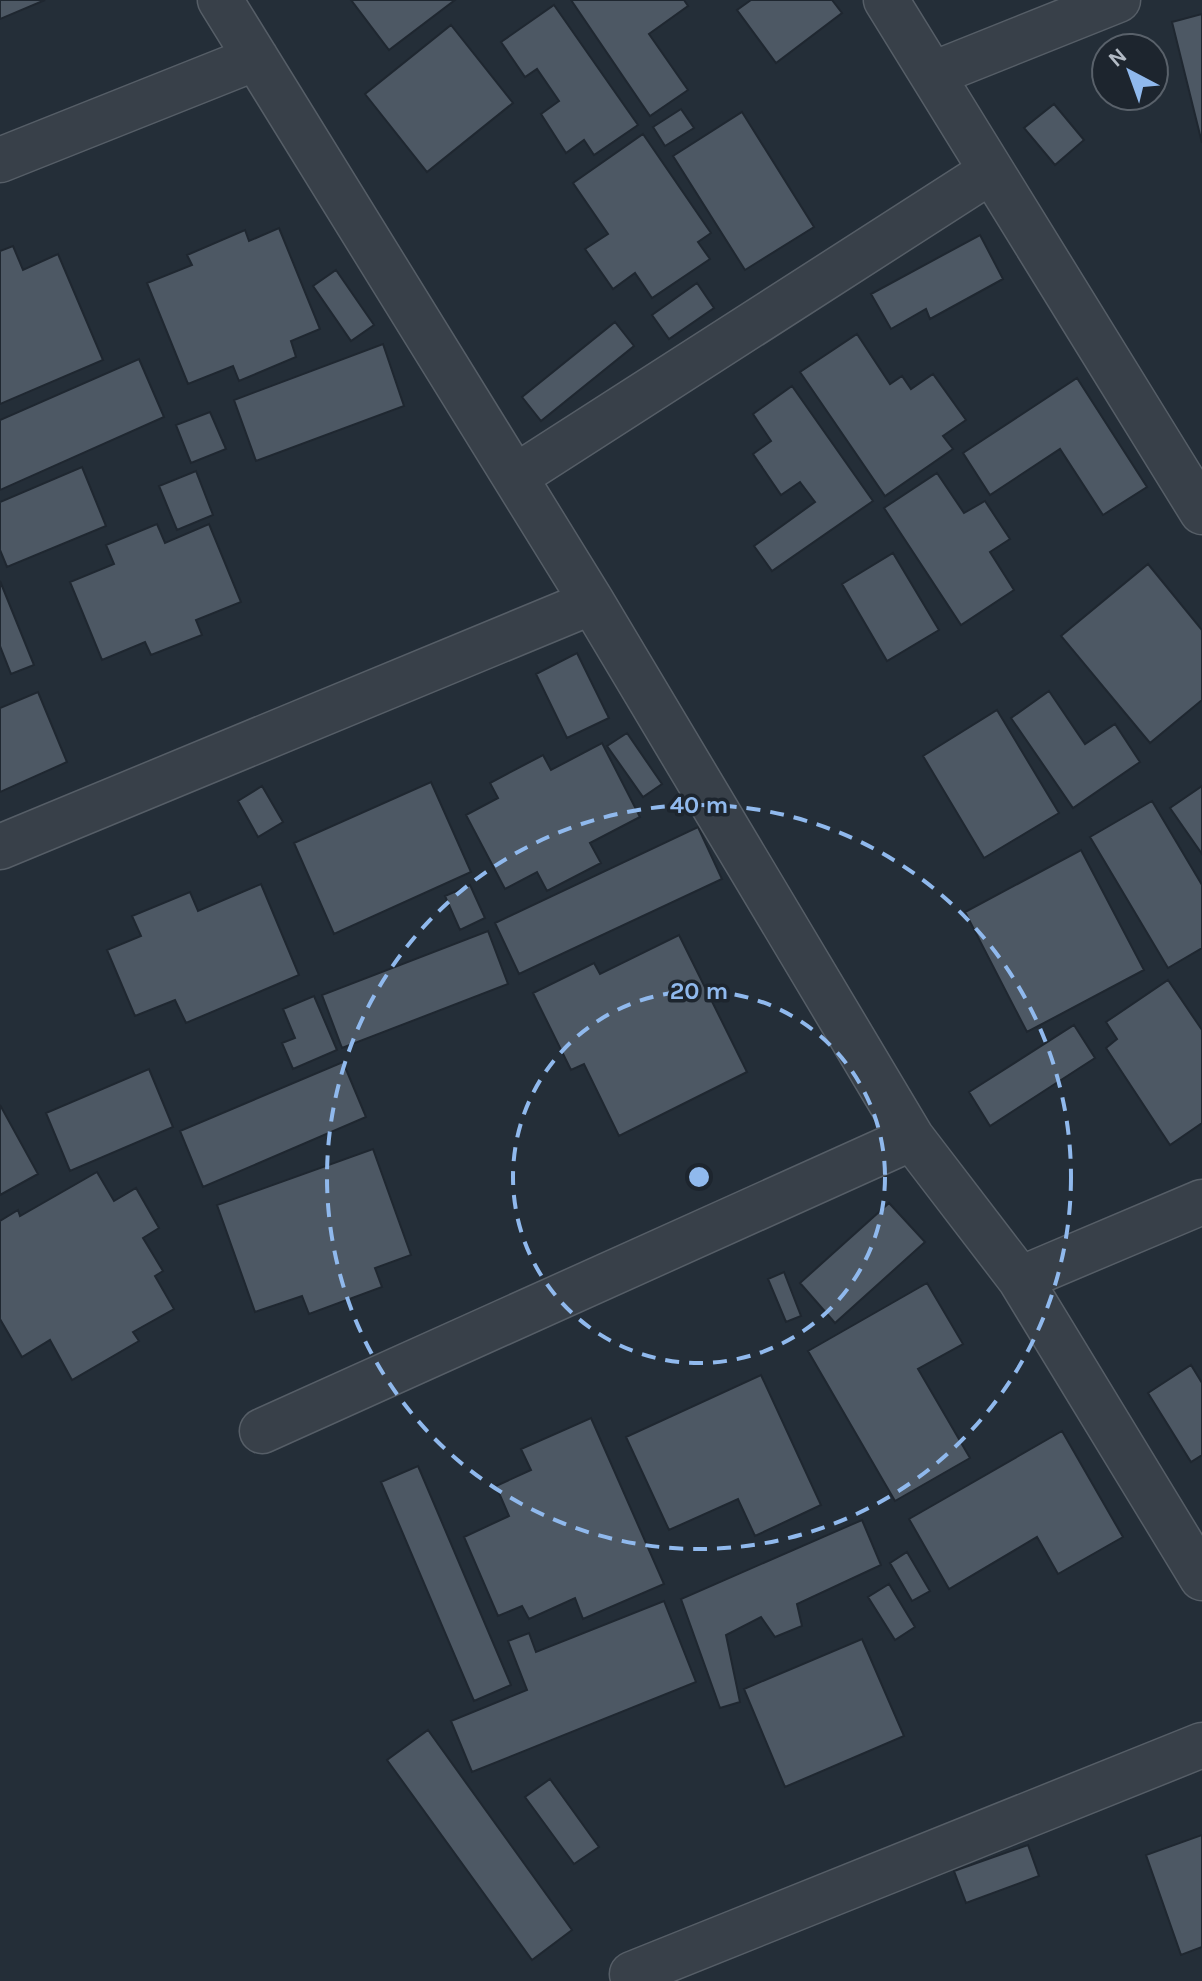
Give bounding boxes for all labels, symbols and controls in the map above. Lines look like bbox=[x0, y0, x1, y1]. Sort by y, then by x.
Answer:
north arrow bbox=[1090, 32, 1170, 112]
text: N bbox=[1103, 43, 1132, 73]
text: 40 m bbox=[670, 791, 728, 819]
text: 20 m bbox=[670, 977, 728, 1005]
centre of rings bbox=[685, 1163, 713, 1191]

